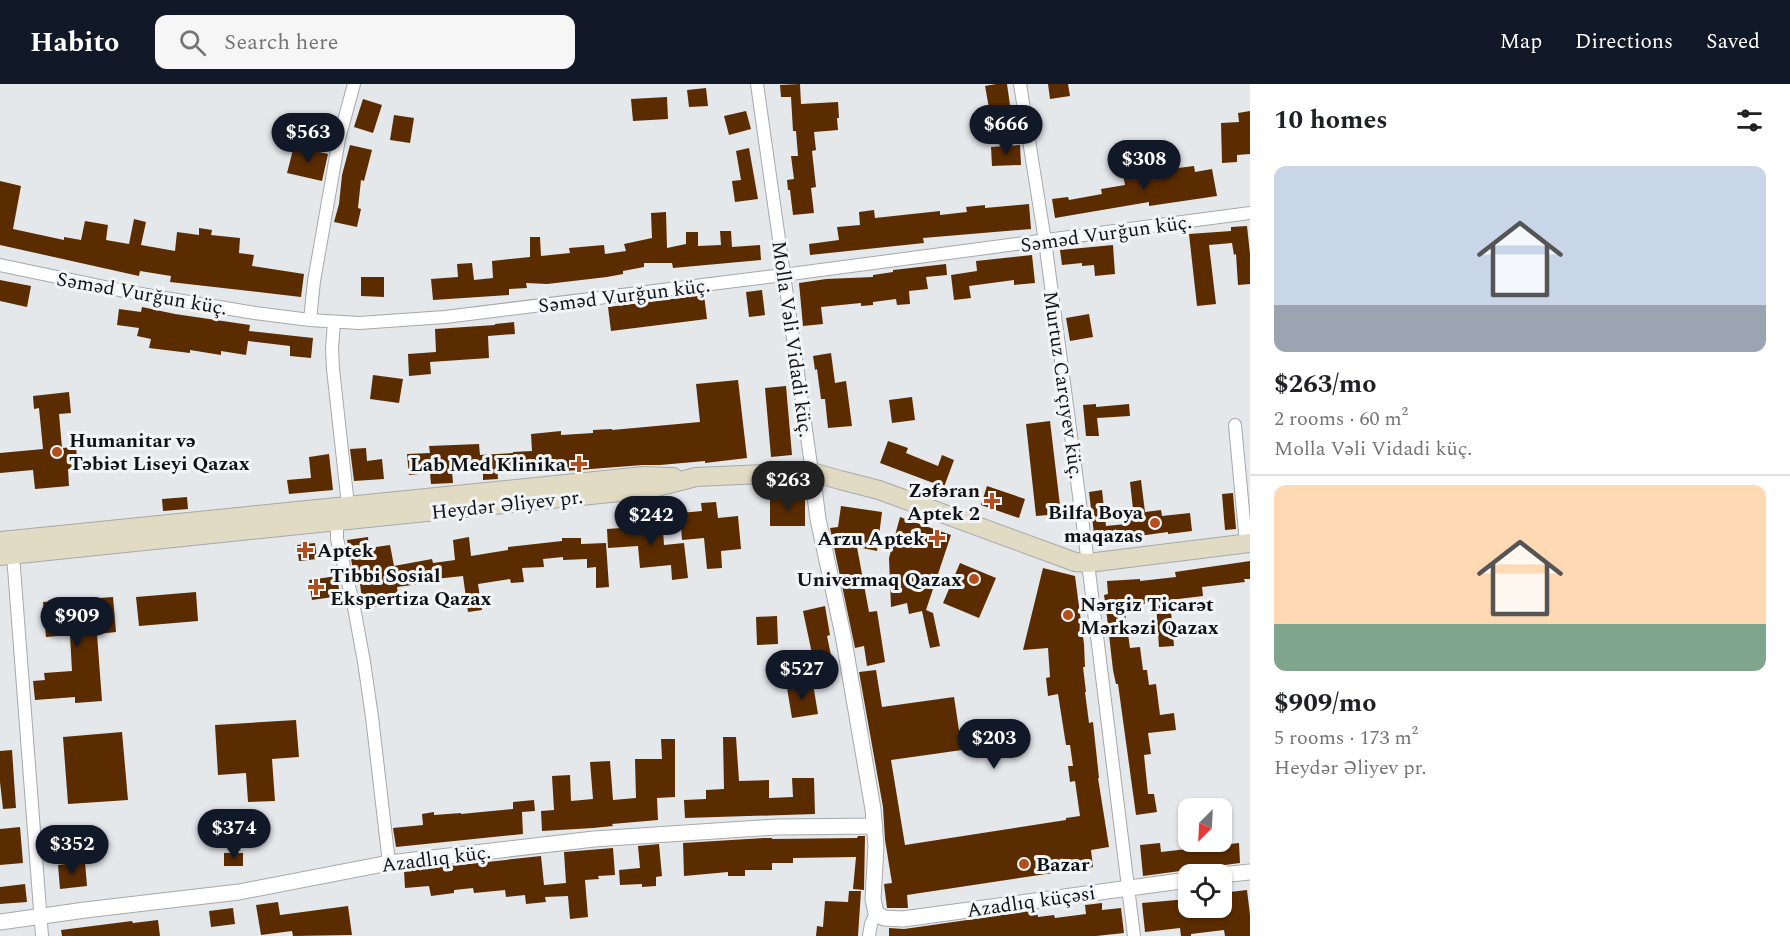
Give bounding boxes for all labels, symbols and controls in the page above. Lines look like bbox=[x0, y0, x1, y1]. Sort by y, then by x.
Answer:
search box bbox=[155, 15, 575, 69]
text: Habito bbox=[30, 21, 119, 64]
icon: search bbox=[176, 26, 209, 59]
text: Search here bbox=[224, 26, 338, 59]
text: Map bbox=[1500, 26, 1542, 58]
text: Directions bbox=[1575, 26, 1673, 58]
text: Saved bbox=[1706, 26, 1760, 58]
text: 10 homes bbox=[1274, 100, 1388, 140]
icon: filters bbox=[1733, 104, 1766, 137]
pin: $666 bbox=[970, 105, 1042, 156]
text: $666 bbox=[984, 109, 1028, 139]
pin: $563 bbox=[272, 113, 344, 164]
text: $563 bbox=[286, 117, 330, 147]
pin: $308 bbox=[1108, 140, 1180, 191]
text: $308 bbox=[1122, 144, 1166, 174]
icon: home bbox=[1466, 205, 1574, 313]
street label: Səməd Vurğun küç. bbox=[1019, 207, 1194, 261]
street label: Molla Vəli Vidadi küç. bbox=[763, 239, 821, 439]
street label: Səməd Vurğun küç. bbox=[54, 264, 230, 324]
street label: Səməd Vurğun küç. bbox=[537, 271, 712, 321]
street label: Murtuz Carçıyev küç. bbox=[1035, 289, 1091, 481]
text: $263/mo bbox=[1274, 364, 1377, 404]
text: 2 rooms · 60 m² bbox=[1274, 404, 1408, 434]
place label: Humanitar və Təbiət Liseyi Qazax bbox=[69, 426, 250, 479]
text: Molla Vəli Vidadi küç. bbox=[1274, 434, 1472, 464]
marker: Humanitar və Təbiət Liseyi Qazax bbox=[50, 445, 64, 459]
place label: Lab Med Klinika bbox=[410, 450, 567, 480]
marker: Lab Med Klinika bbox=[570, 455, 588, 473]
pin: $263 bbox=[752, 461, 824, 512]
text: $263 bbox=[766, 465, 810, 495]
place label: Zəfəran Aptek 2 bbox=[907, 476, 980, 529]
street label: Heydər Əliyev pr. bbox=[430, 482, 584, 528]
marker: Zəfəran Aptek 2 bbox=[985, 494, 999, 508]
pin: $242 bbox=[615, 496, 687, 547]
place label: Bilfa Boya maqazas bbox=[1048, 498, 1144, 551]
text: $242 bbox=[629, 500, 673, 530]
marker: Bilfa Boya maqazas bbox=[1148, 516, 1162, 530]
place label: Arzu Aptek bbox=[817, 524, 925, 554]
icon: home bbox=[1466, 524, 1574, 632]
marker: Arzu Aptek bbox=[930, 531, 944, 545]
place label: Aptek bbox=[317, 536, 374, 566]
marker: Aptek bbox=[298, 543, 312, 557]
place label: Tibbi Sosial Ekspertiza Qazax bbox=[330, 561, 492, 614]
place label: Univermaq Qazax bbox=[796, 565, 962, 595]
marker: Univermaq Qazax bbox=[967, 572, 981, 586]
marker: Tibbi Sosial Ekspertiza Qazax bbox=[307, 578, 325, 596]
place label: Nərgiz Ticarət Mərkəzi Qazax bbox=[1080, 590, 1219, 643]
pin: $909 bbox=[41, 597, 113, 648]
text: $909 bbox=[55, 601, 99, 631]
marker: Nərgiz Ticarət Mərkəzi Qazax bbox=[1061, 608, 1075, 622]
pin: $527 bbox=[766, 650, 838, 701]
text: $527 bbox=[780, 654, 824, 684]
text: $909/mo bbox=[1274, 683, 1377, 723]
pin: $203 bbox=[958, 719, 1030, 770]
text: $203 bbox=[972, 723, 1016, 753]
text: 5 rooms · 173 m² bbox=[1274, 723, 1418, 753]
text: Heydər Əliyev pr. bbox=[1274, 753, 1426, 783]
north arrow bbox=[1178, 798, 1232, 852]
map controls bbox=[1178, 798, 1232, 918]
pin: $374 bbox=[198, 809, 270, 860]
text: $374 bbox=[212, 813, 256, 843]
pin: $352 bbox=[36, 825, 108, 876]
text: $352 bbox=[50, 829, 94, 859]
street label: Azadlıq küç. bbox=[380, 837, 493, 881]
place label: Bazar bbox=[1036, 850, 1090, 880]
marker: Bazar bbox=[1017, 857, 1031, 871]
button: locate bbox=[1178, 864, 1232, 918]
street label: Azadlıq küçəsi bbox=[965, 878, 1098, 926]

